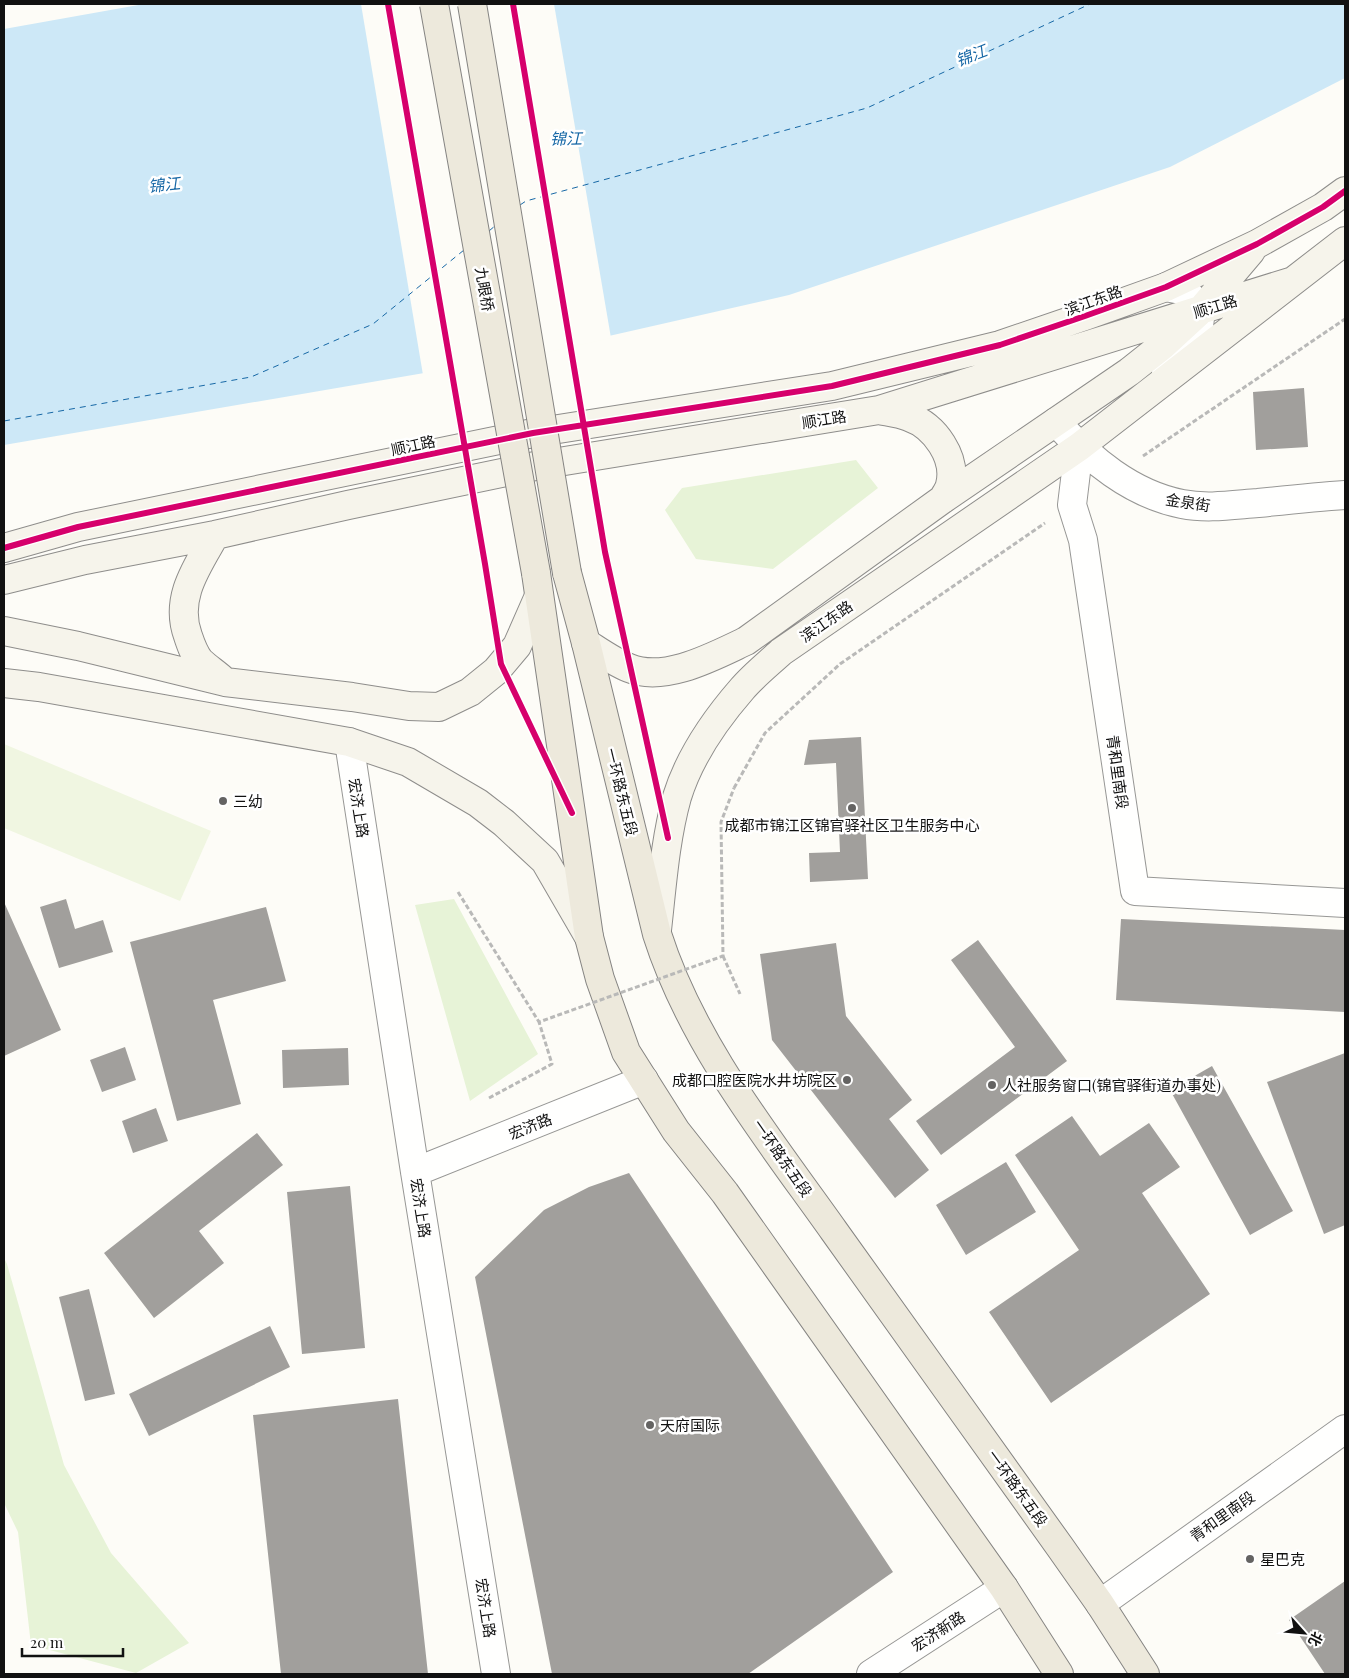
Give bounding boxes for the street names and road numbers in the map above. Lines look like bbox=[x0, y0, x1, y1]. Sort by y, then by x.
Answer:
street label: 九眼桥 bbox=[471, 265, 499, 313]
street label: 滨江东路 bbox=[1061, 280, 1125, 320]
street label: 顺江路 bbox=[1191, 290, 1239, 322]
street label: 顺江路 bbox=[800, 406, 848, 432]
street label: 顺江路 bbox=[389, 431, 437, 459]
street label: 金泉街 bbox=[1164, 489, 1212, 515]
street label: 滨江东路 bbox=[796, 596, 856, 646]
street label: 青和里南段 bbox=[1103, 733, 1133, 811]
street label: 一环路东五段 bbox=[601, 746, 643, 838]
street label: 宏济上路 bbox=[344, 777, 374, 839]
street label: 宏济路 bbox=[505, 1108, 555, 1144]
street label: 一环路东五段 bbox=[749, 1115, 817, 1201]
street label: 宏济上路 bbox=[406, 1177, 436, 1239]
street label: 一环路东五段 bbox=[983, 1446, 1053, 1530]
street label: 青和里南段 bbox=[1186, 1486, 1258, 1546]
street label: 宏济上路 bbox=[471, 1577, 501, 1639]
street label: 宏济新路 bbox=[907, 1606, 969, 1656]

